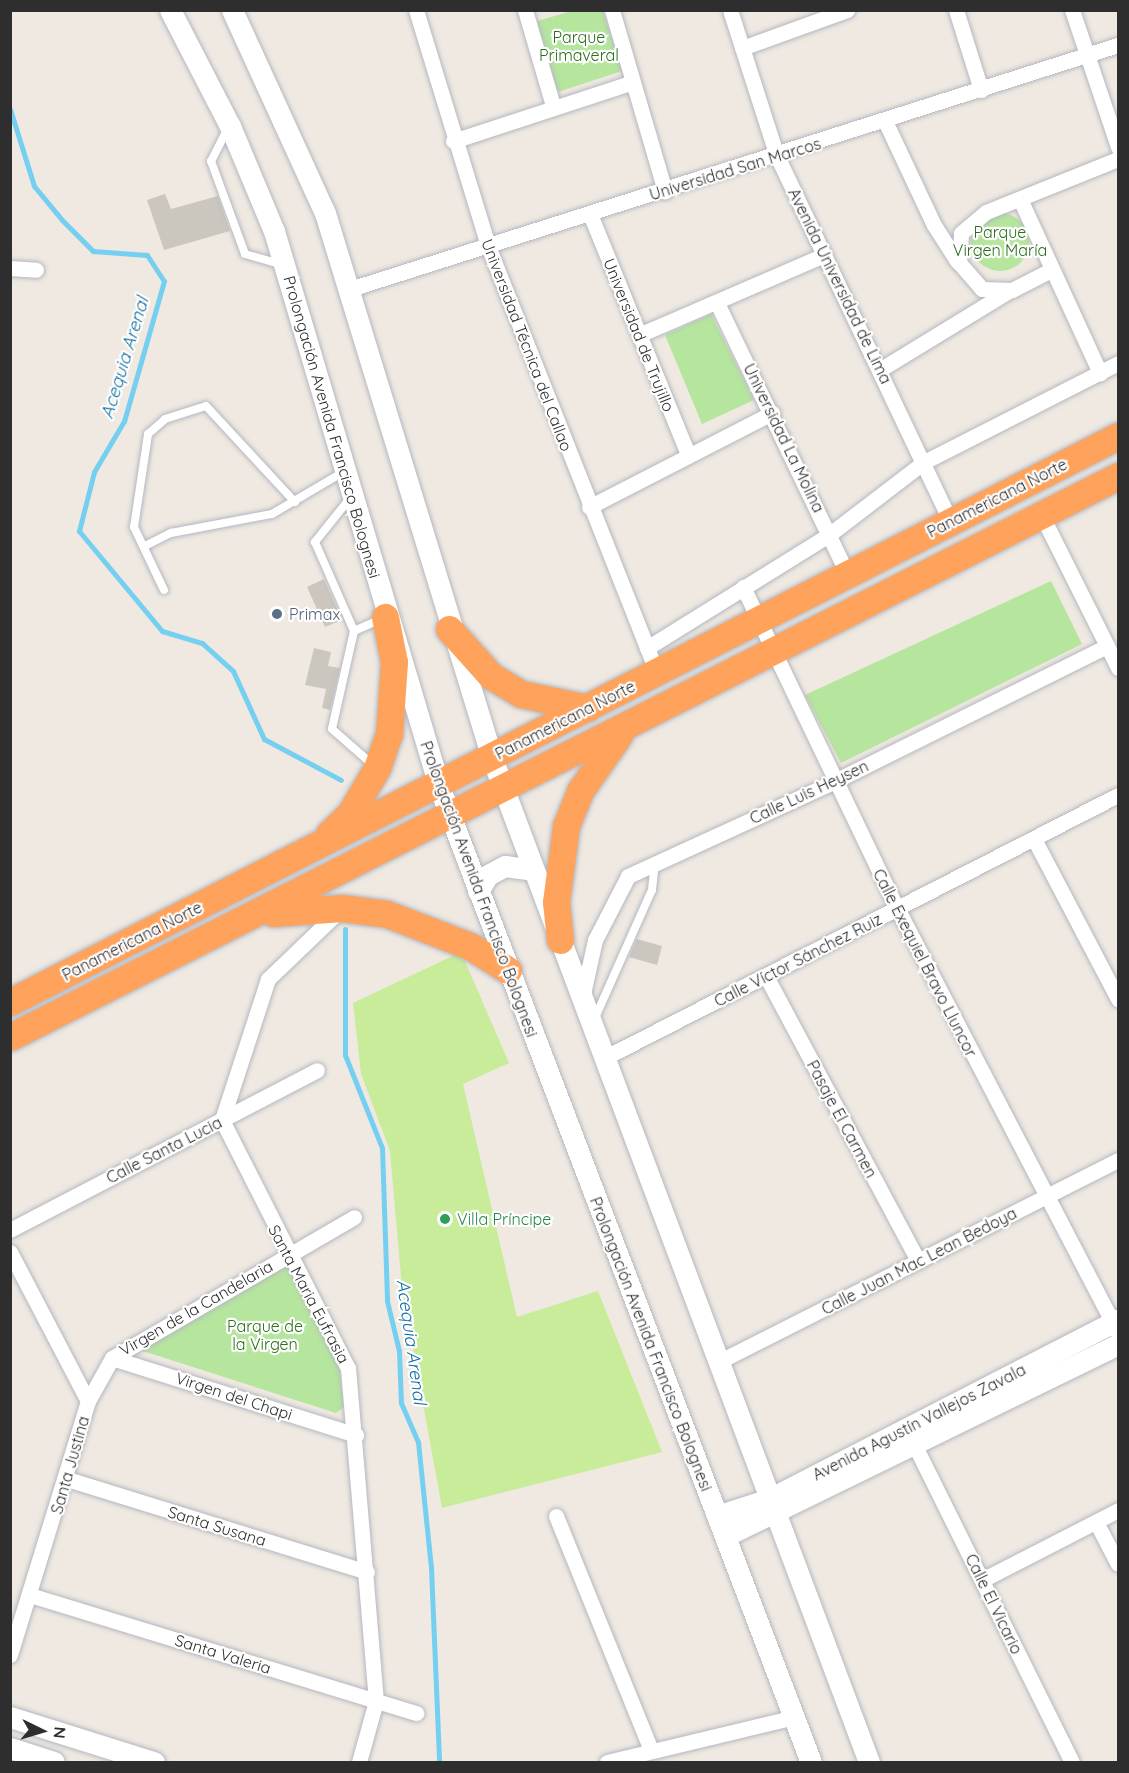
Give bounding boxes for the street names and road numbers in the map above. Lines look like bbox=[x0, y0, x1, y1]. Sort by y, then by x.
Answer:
street label: Universidad San Marcos bbox=[647, 134, 823, 204]
street label: Avenida Universidad de Lima bbox=[784, 185, 896, 387]
street label: Universidad Técnica del Callao bbox=[478, 236, 576, 454]
street label: Universidad de Trujillo bbox=[599, 256, 679, 414]
street label: Prolongación Avenida Francisco Bolognesi bbox=[280, 274, 384, 580]
street label: Universidad La Molina bbox=[740, 360, 828, 516]
street label: Panamericana Norte bbox=[924, 454, 1070, 542]
street label: Panamericana Norte bbox=[492, 676, 638, 764]
street label: Prolongación Avenida Francisco Bolognesi bbox=[416, 738, 542, 1040]
street label: Calle Luis Heysen bbox=[747, 756, 871, 828]
street label: Calle Exequiel Bravo Lluncor bbox=[869, 866, 981, 1060]
street label: Panamericana Norte bbox=[59, 897, 205, 985]
street label: Calle Víctor Sánchez Ruiz bbox=[711, 909, 885, 1011]
street label: Pasaje El Carmen bbox=[803, 1057, 881, 1181]
street label: Calle Santa Lucia bbox=[103, 1113, 225, 1187]
street label: Prolongación Avenida Francisco Bolognesi bbox=[586, 1194, 716, 1494]
street label: Calle Juan Mac Lean Bedoya bbox=[818, 1203, 1020, 1319]
street label: Santa Maria Eufrasia bbox=[264, 1221, 354, 1367]
street label: Virgen de la Candelaria bbox=[116, 1256, 276, 1360]
street label: Avenida Agustín Vallejos Zavala bbox=[809, 1360, 1029, 1484]
street label: Virgen del Chapi bbox=[173, 1368, 295, 1424]
street label: Santa Justina bbox=[47, 1414, 93, 1516]
street label: Santa Susana bbox=[166, 1502, 268, 1550]
street label: Calle El Vicario bbox=[961, 1551, 1027, 1657]
street label: Santa Valeria bbox=[173, 1630, 273, 1678]

